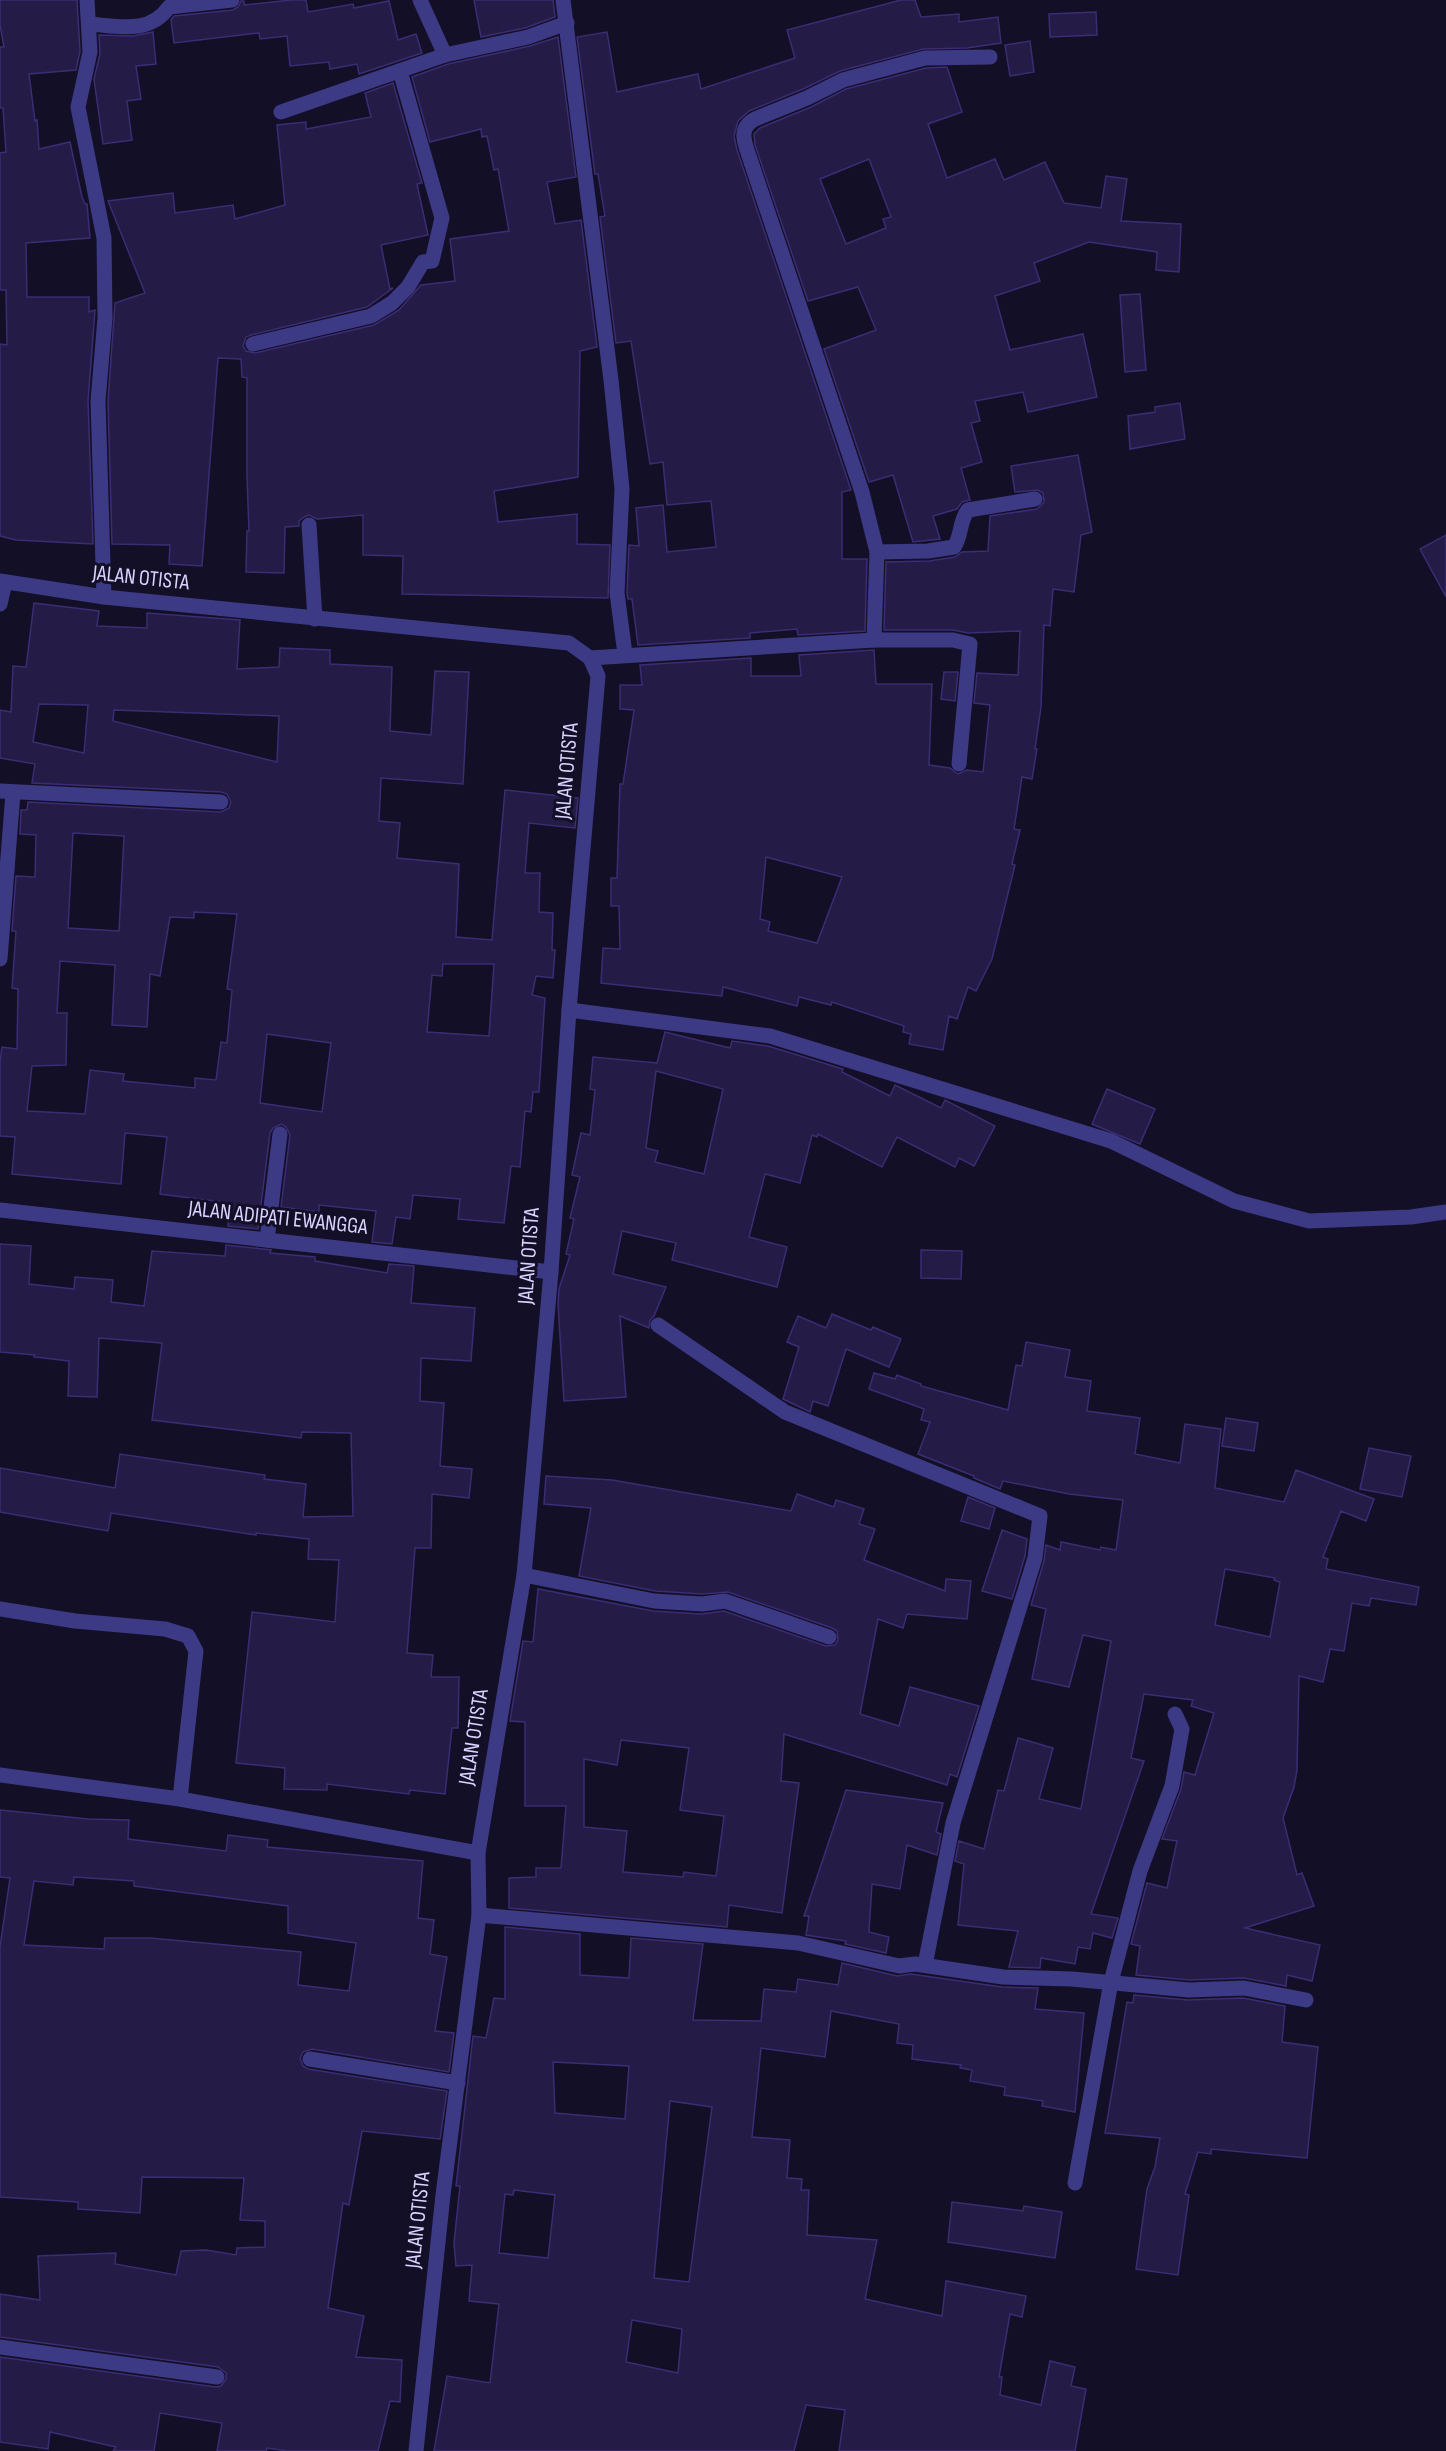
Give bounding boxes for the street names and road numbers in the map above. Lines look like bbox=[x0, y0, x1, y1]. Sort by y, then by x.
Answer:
street label: JALAN OTISTA bbox=[90, 559, 191, 597]
street label: JALAN OTISTA bbox=[549, 721, 585, 821]
street label: JALAN ADIPATI EWANGGA bbox=[186, 1195, 370, 1241]
street label: JALAN OTISTA bbox=[512, 1206, 546, 1306]
street label: JALAN OTISTA bbox=[453, 1686, 495, 1788]
street label: JALAN OTISTA bbox=[399, 2170, 437, 2271]

